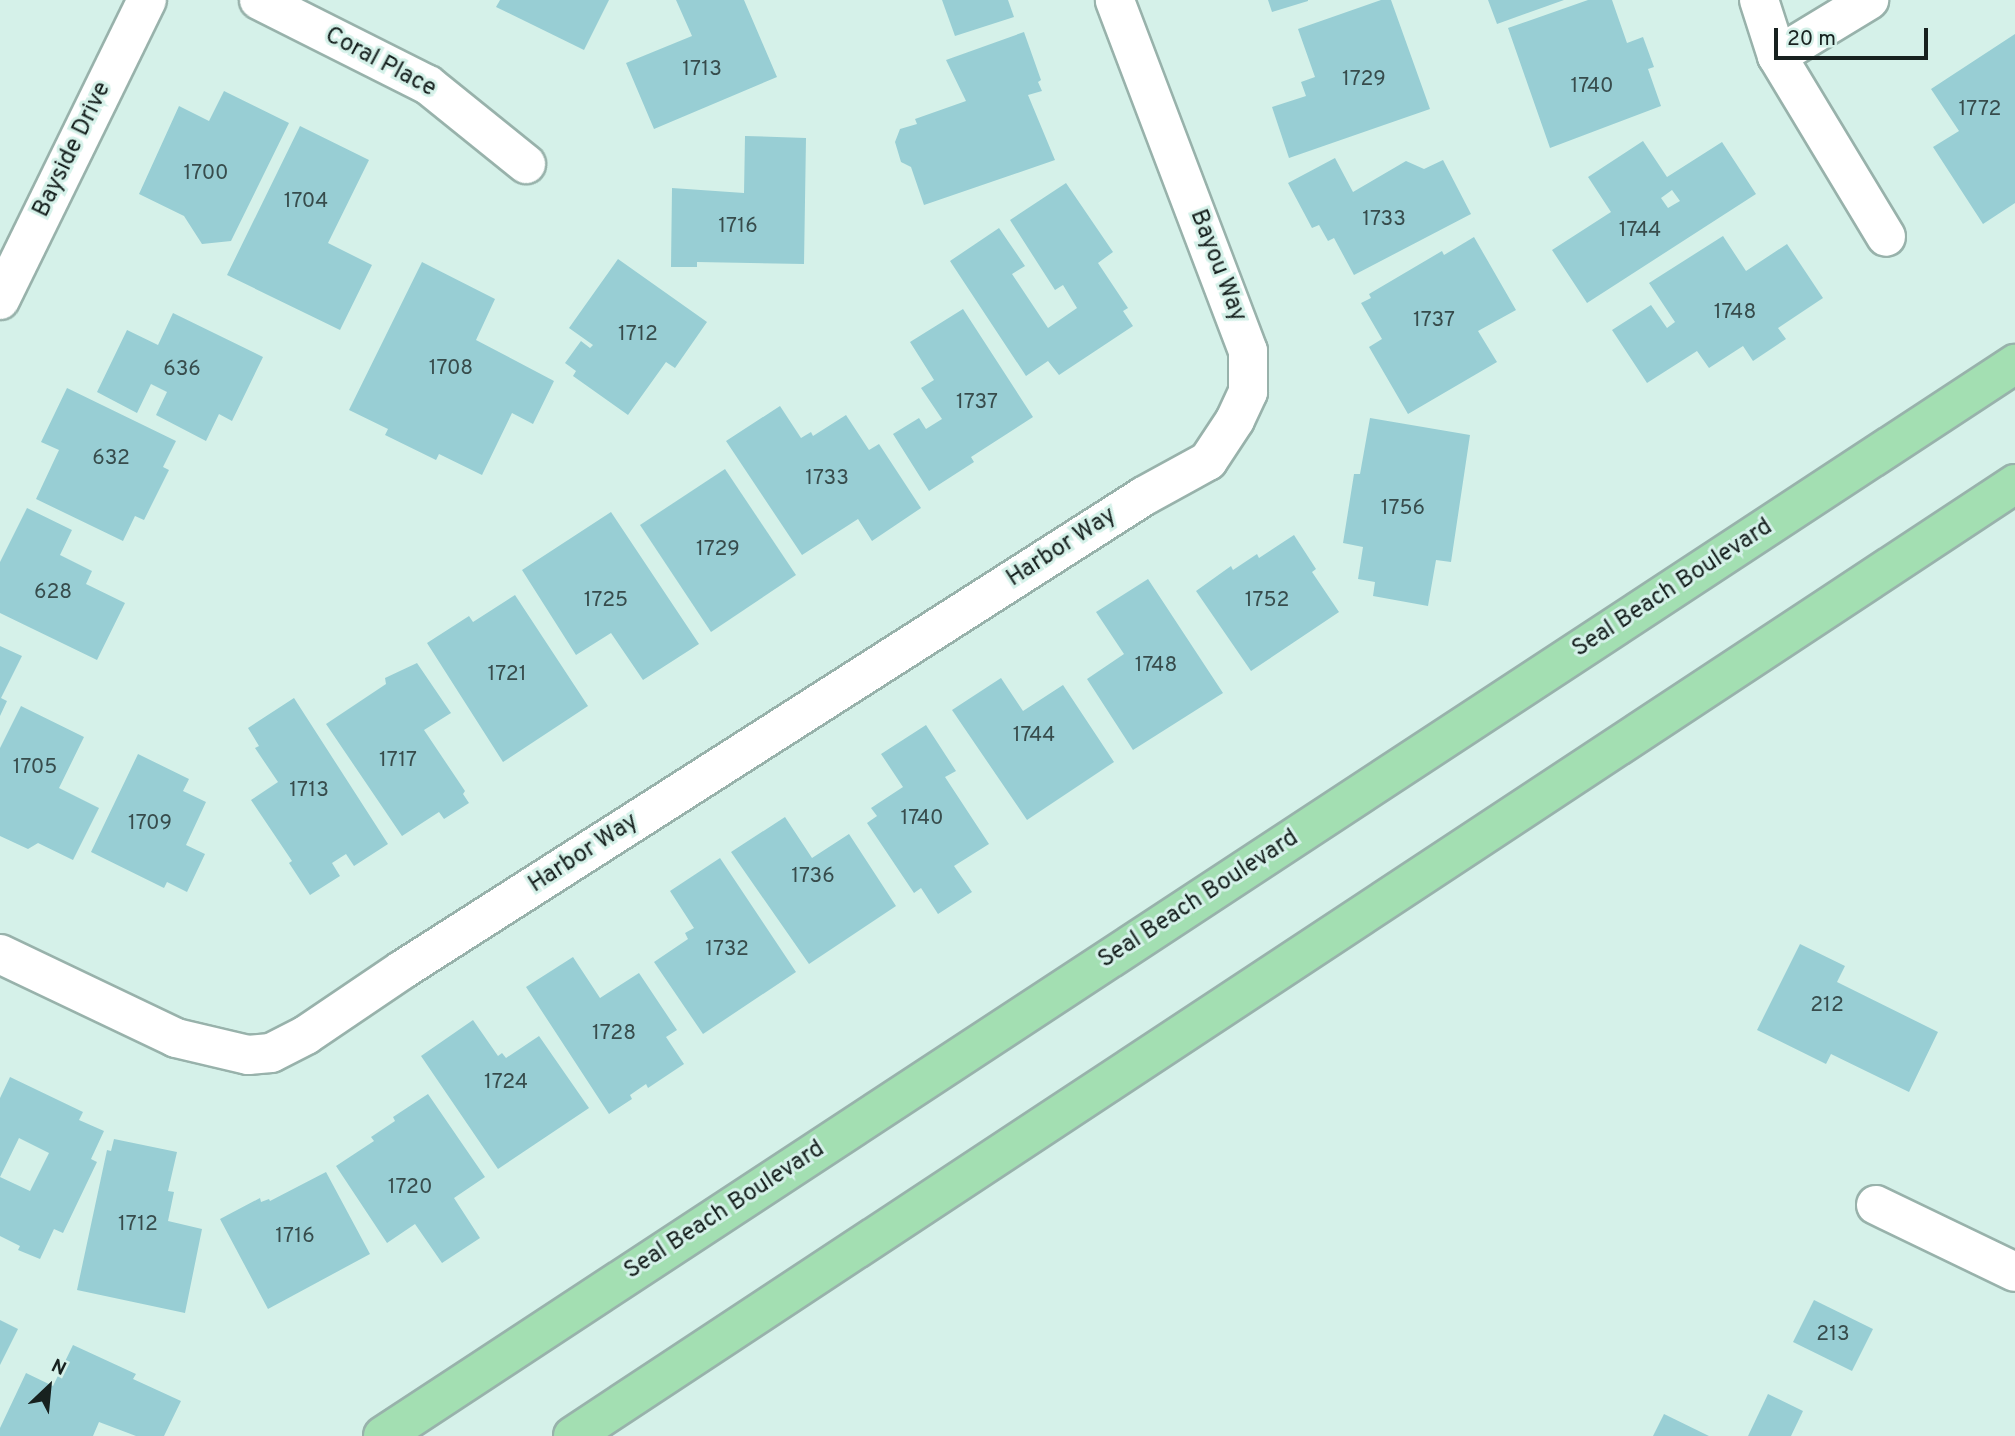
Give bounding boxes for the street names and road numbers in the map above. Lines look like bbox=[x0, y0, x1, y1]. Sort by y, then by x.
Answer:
street label: Coral Place bbox=[319, 22, 441, 104]
street label: Bayside Drive bbox=[28, 78, 118, 222]
street label: Bayou Way bbox=[1182, 206, 1252, 326]
street label: Harbor Way bbox=[1002, 502, 1122, 594]
street label: Seal Beach Boulevard bbox=[1568, 514, 1778, 664]
street label: Harbor Way bbox=[524, 808, 644, 900]
street label: Seal Beach Boulevard bbox=[1094, 825, 1304, 975]
street label: Seal Beach Boulevard bbox=[620, 1136, 830, 1286]

